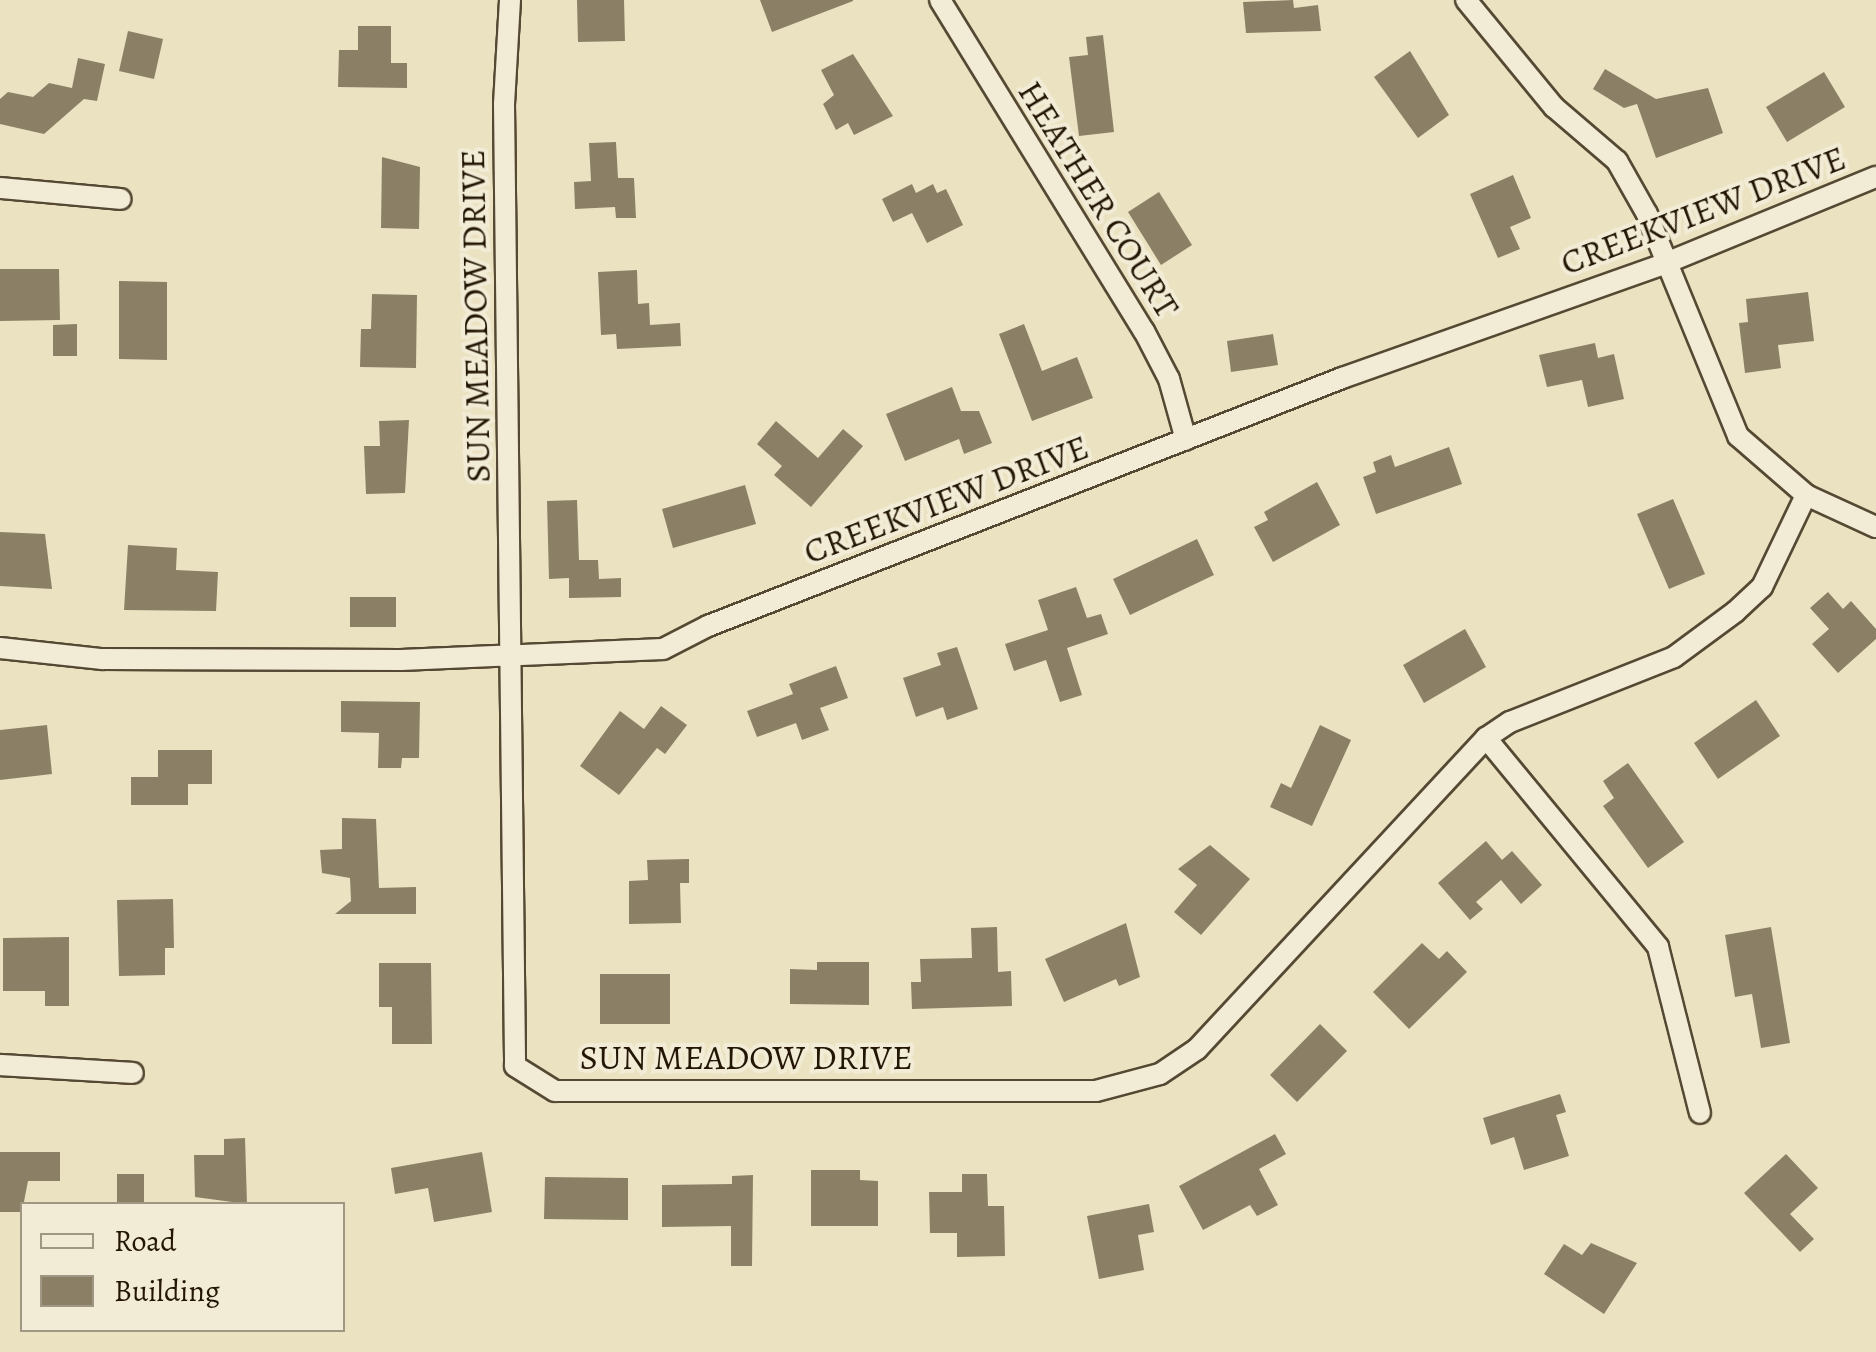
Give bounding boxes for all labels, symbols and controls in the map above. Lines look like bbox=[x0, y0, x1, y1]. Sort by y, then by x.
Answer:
street label: HEATHER COURT bbox=[1009, 73, 1189, 325]
street label: CREEKVIEW DRIVE bbox=[1555, 136, 1851, 284]
street label: SUN MEADOW DRIVE bbox=[451, 149, 499, 483]
street label: CREEKVIEW DRIVE bbox=[798, 425, 1094, 573]
street label: SUN MEADOW DRIVE bbox=[579, 1036, 913, 1078]
legend bbox=[20, 1202, 345, 1332]
text: Road bbox=[114, 1221, 176, 1261]
text: Building bbox=[114, 1271, 220, 1311]

